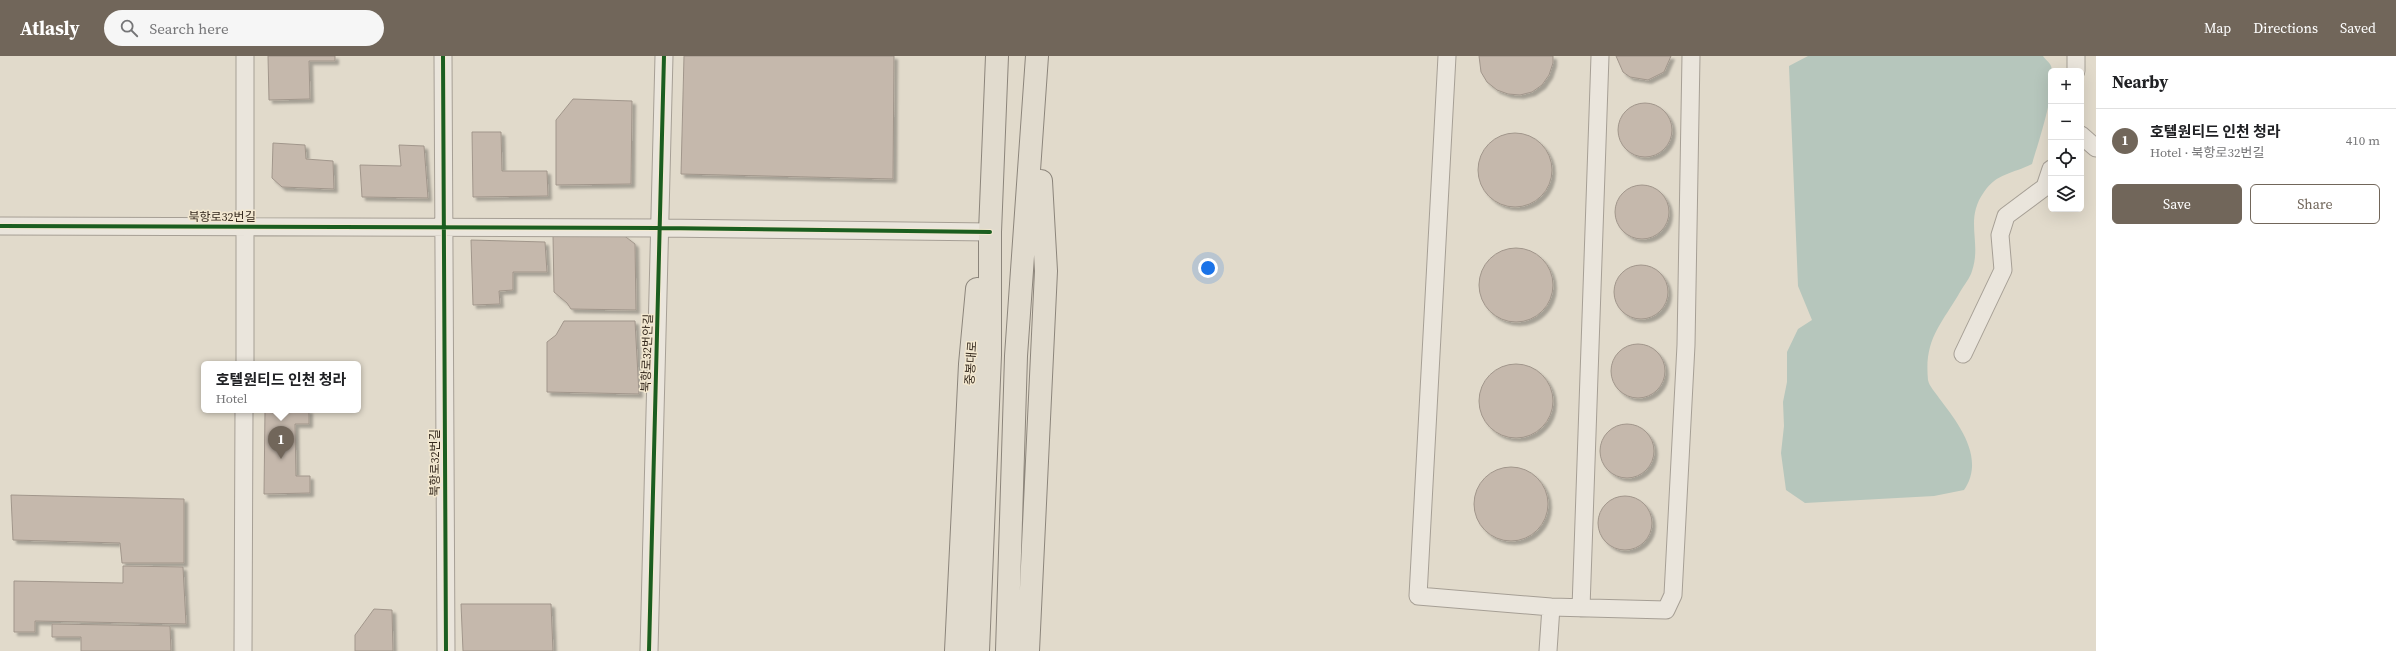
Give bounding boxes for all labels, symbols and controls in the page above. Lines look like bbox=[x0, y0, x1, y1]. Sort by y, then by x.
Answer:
search box bbox=[104, 10, 384, 46]
text: Atlasly bbox=[20, 15, 80, 41]
icon: search bbox=[118, 17, 140, 39]
text: Search here bbox=[150, 18, 229, 39]
text: Map bbox=[2204, 18, 2231, 38]
text: Directions bbox=[2253, 18, 2318, 38]
text: Saved bbox=[2340, 18, 2376, 38]
map controls bbox=[2048, 68, 2084, 212]
button: + bbox=[2048, 68, 2084, 104]
text: Nearby bbox=[2112, 70, 2168, 94]
button: − bbox=[2048, 104, 2084, 140]
text: 호텔원티드 인천 청라 bbox=[2150, 121, 2281, 142]
text: 1 bbox=[2121, 132, 2129, 149]
text: 410 m bbox=[2346, 132, 2380, 149]
button: locate bbox=[2048, 140, 2084, 176]
text: Hotel · 북항로32번길 bbox=[2150, 144, 2264, 161]
button: layers bbox=[2048, 176, 2084, 212]
button: Save bbox=[2112, 184, 2242, 224]
button: Share bbox=[2250, 184, 2380, 224]
street label: 북항로32번길 bbox=[188, 209, 256, 225]
your location bbox=[1198, 258, 1218, 278]
street label: 북항로32번안길 bbox=[638, 314, 656, 392]
street label: 중봉대로 bbox=[961, 340, 981, 386]
popup bbox=[201, 361, 361, 413]
text: 호텔원티드 인천 청라 bbox=[216, 369, 346, 390]
text: Hotel bbox=[216, 390, 247, 407]
pin: 1 bbox=[268, 426, 294, 459]
street label: 북항로32번길 bbox=[427, 429, 443, 497]

